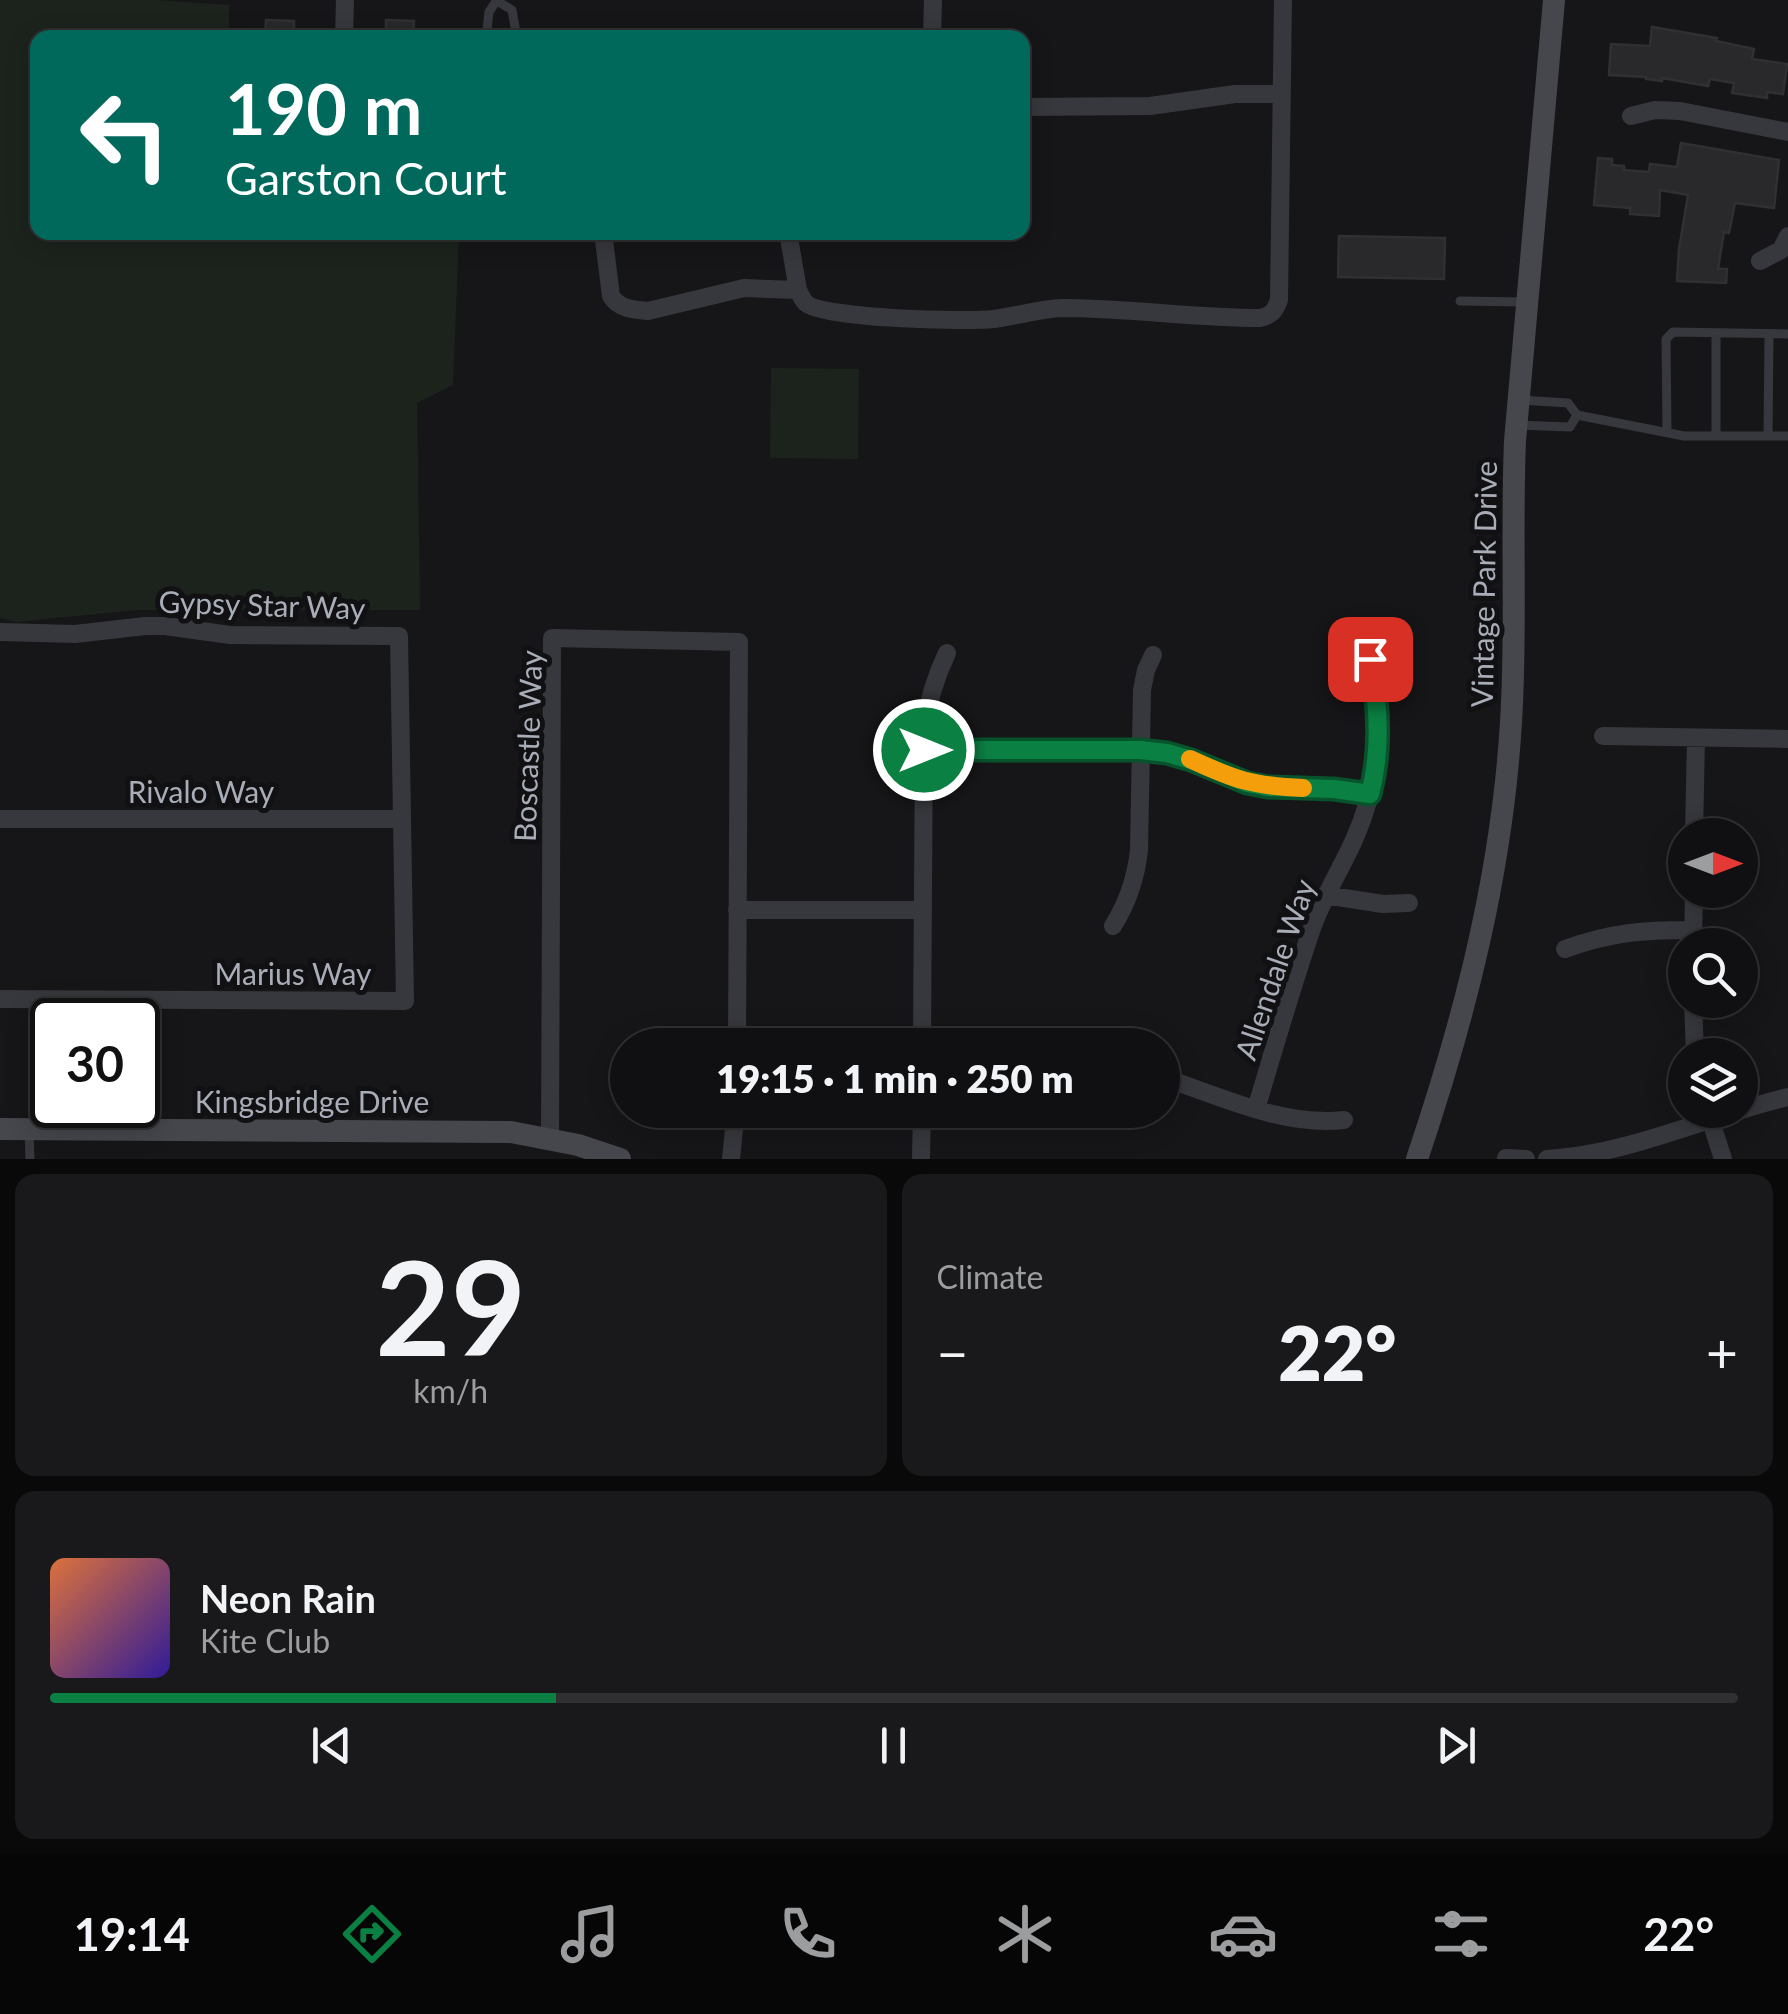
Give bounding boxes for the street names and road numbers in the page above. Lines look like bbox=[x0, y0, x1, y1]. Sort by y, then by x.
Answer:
street label: Vintage Park Drive bbox=[1463, 461, 1503, 707]
street label: Gypsy Star Way bbox=[158, 582, 367, 626]
street label: Boscastle Way bbox=[506, 649, 548, 842]
street label: Rivalo Way bbox=[128, 773, 275, 809]
street label: Allendale Way bbox=[1226, 874, 1322, 1064]
street label: Marius Way bbox=[215, 955, 372, 991]
street label: Kingsbridge Drive bbox=[195, 1083, 429, 1119]

